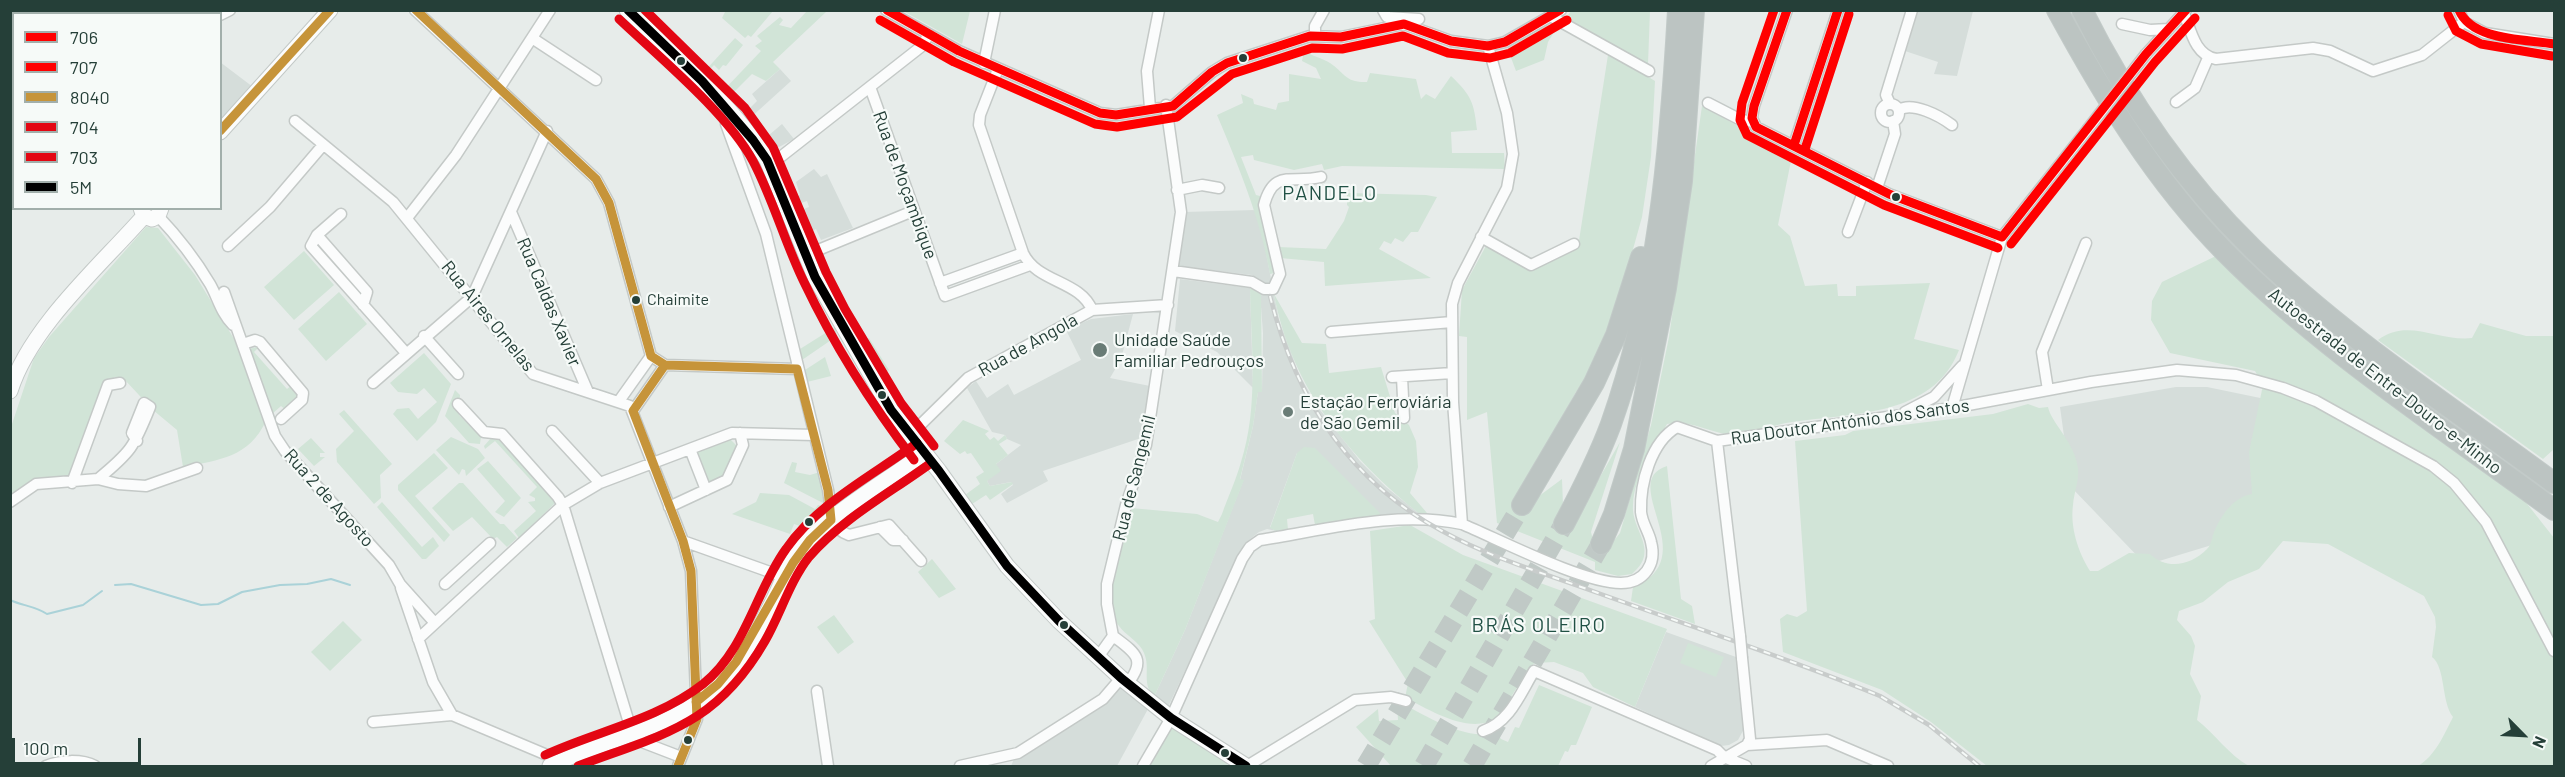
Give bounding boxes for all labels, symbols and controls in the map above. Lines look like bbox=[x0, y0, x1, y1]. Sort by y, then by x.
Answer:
legend bbox=[12, 12, 222, 210]
text: 706 bbox=[70, 26, 98, 48]
unlabelled marker bbox=[1237, 52, 1249, 64]
unlabelled marker bbox=[675, 55, 687, 67]
text: 707 bbox=[70, 56, 97, 78]
text: 8040 bbox=[70, 86, 110, 108]
street label: Rua de Moçambique bbox=[868, 108, 942, 262]
text: 704 bbox=[70, 116, 99, 138]
text: 703 bbox=[70, 146, 98, 168]
text: 5M bbox=[70, 176, 92, 198]
district label: PANDELO bbox=[1282, 181, 1378, 205]
unlabelled marker bbox=[1890, 191, 1902, 203]
street label: Rua Caldas Xavier bbox=[512, 234, 586, 370]
street label: Rua Aires Ornelas bbox=[437, 256, 539, 376]
street label: Autoestrada de Entre-Douro-e-Minho bbox=[2264, 283, 2506, 479]
place label: Chaimite bbox=[647, 290, 709, 310]
marker: Chaimite bbox=[630, 294, 642, 306]
street label: Rua de Angola bbox=[975, 309, 1081, 381]
place label: Unidade Saúde Familiar Pedrouços bbox=[1114, 329, 1264, 372]
marker: Unidade Saúde Familiar Pedrouços bbox=[1091, 341, 1109, 359]
unlabelled marker bbox=[876, 389, 888, 401]
place label: Estação Ferroviária de São Gemil bbox=[1300, 391, 1451, 434]
street label: Rua Doutor António dos Santos bbox=[1729, 395, 1971, 449]
marker: Estação Ferroviária de São Gemil bbox=[1281, 405, 1295, 419]
street label: Rua de Sangemil bbox=[1108, 413, 1160, 543]
street label: Rua 2 de Agosto bbox=[279, 445, 379, 551]
unlabelled marker bbox=[803, 516, 815, 528]
district label: BRÁS OLEIRO bbox=[1472, 613, 1606, 637]
unlabelled marker bbox=[1058, 619, 1070, 631]
north arrow bbox=[2493, 705, 2553, 765]
scale bar bbox=[15, 726, 144, 764]
unlabelled marker bbox=[682, 734, 694, 746]
text: N bbox=[2529, 734, 2551, 751]
text: 100 m bbox=[23, 737, 68, 759]
unlabelled marker bbox=[1219, 747, 1231, 759]

